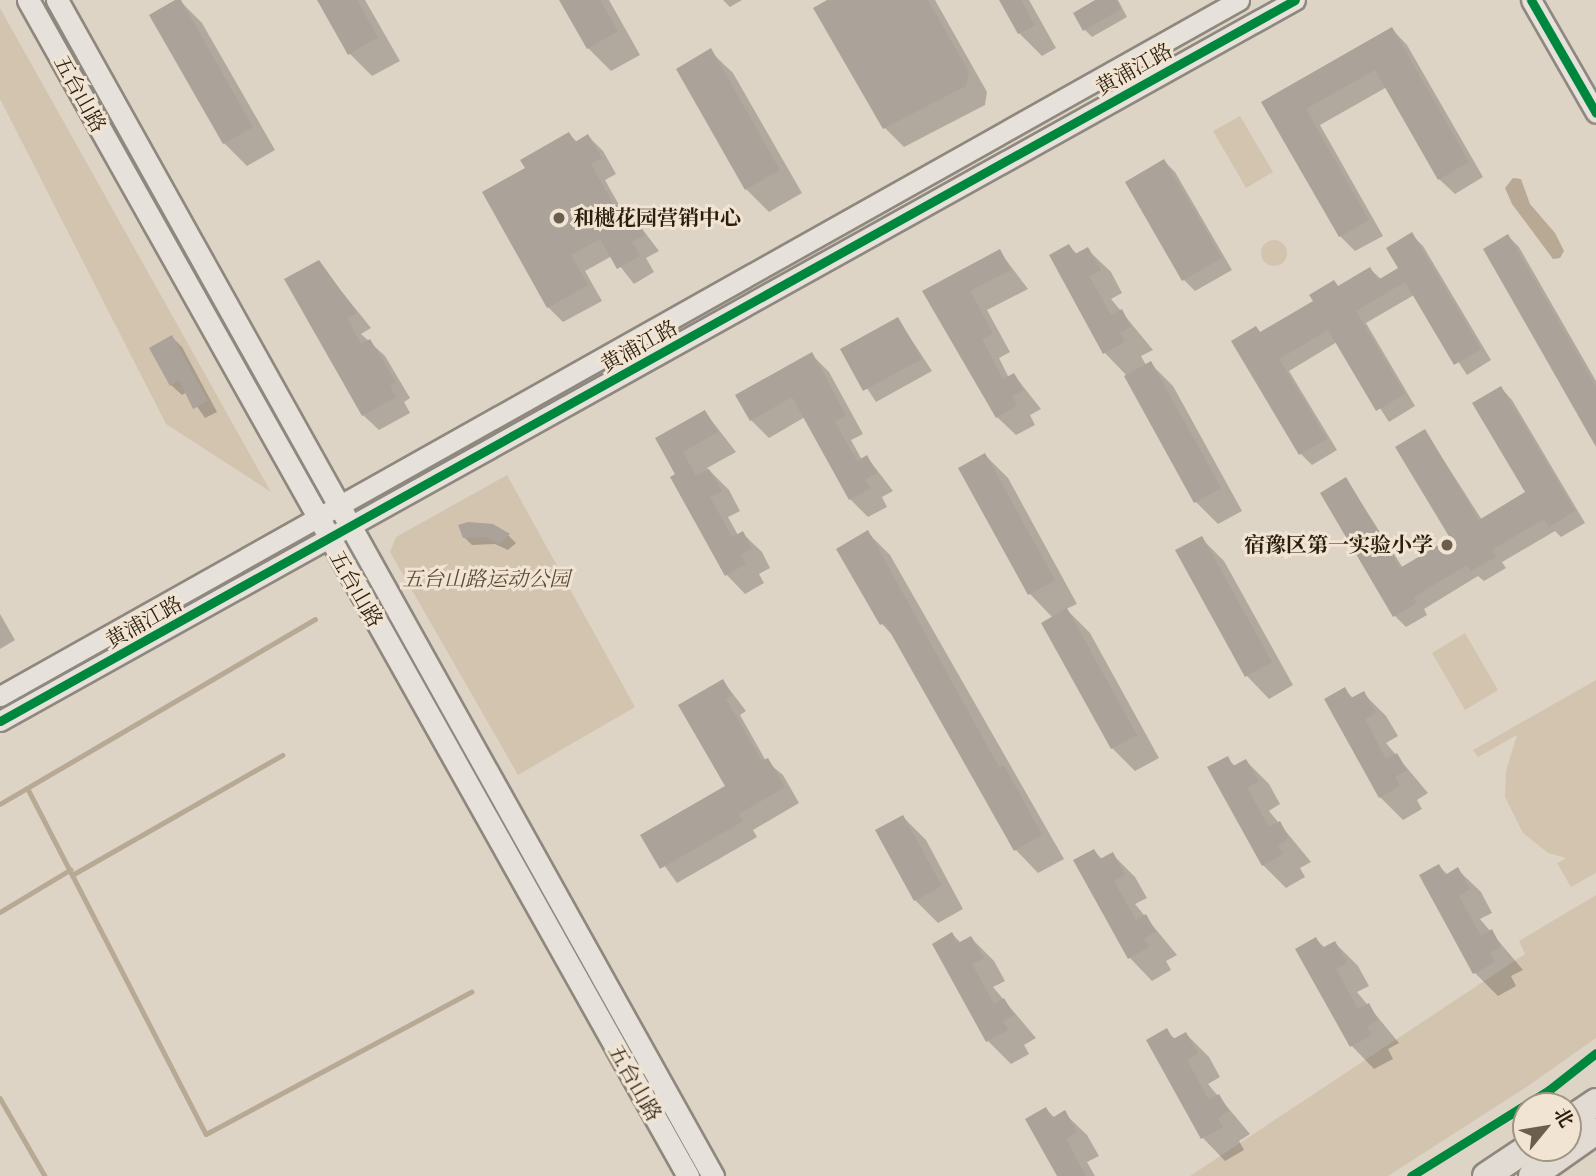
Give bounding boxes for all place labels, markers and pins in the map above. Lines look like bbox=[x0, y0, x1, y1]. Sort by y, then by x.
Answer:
place label: 和樾花园营销中心 bbox=[573, 205, 741, 231]
marker: 和樾花园营销中心 bbox=[551, 210, 567, 226]
place label: 宿豫区第一实验小学 bbox=[1244, 532, 1433, 558]
marker: 宿豫区第一实验小学 bbox=[1439, 537, 1455, 553]

